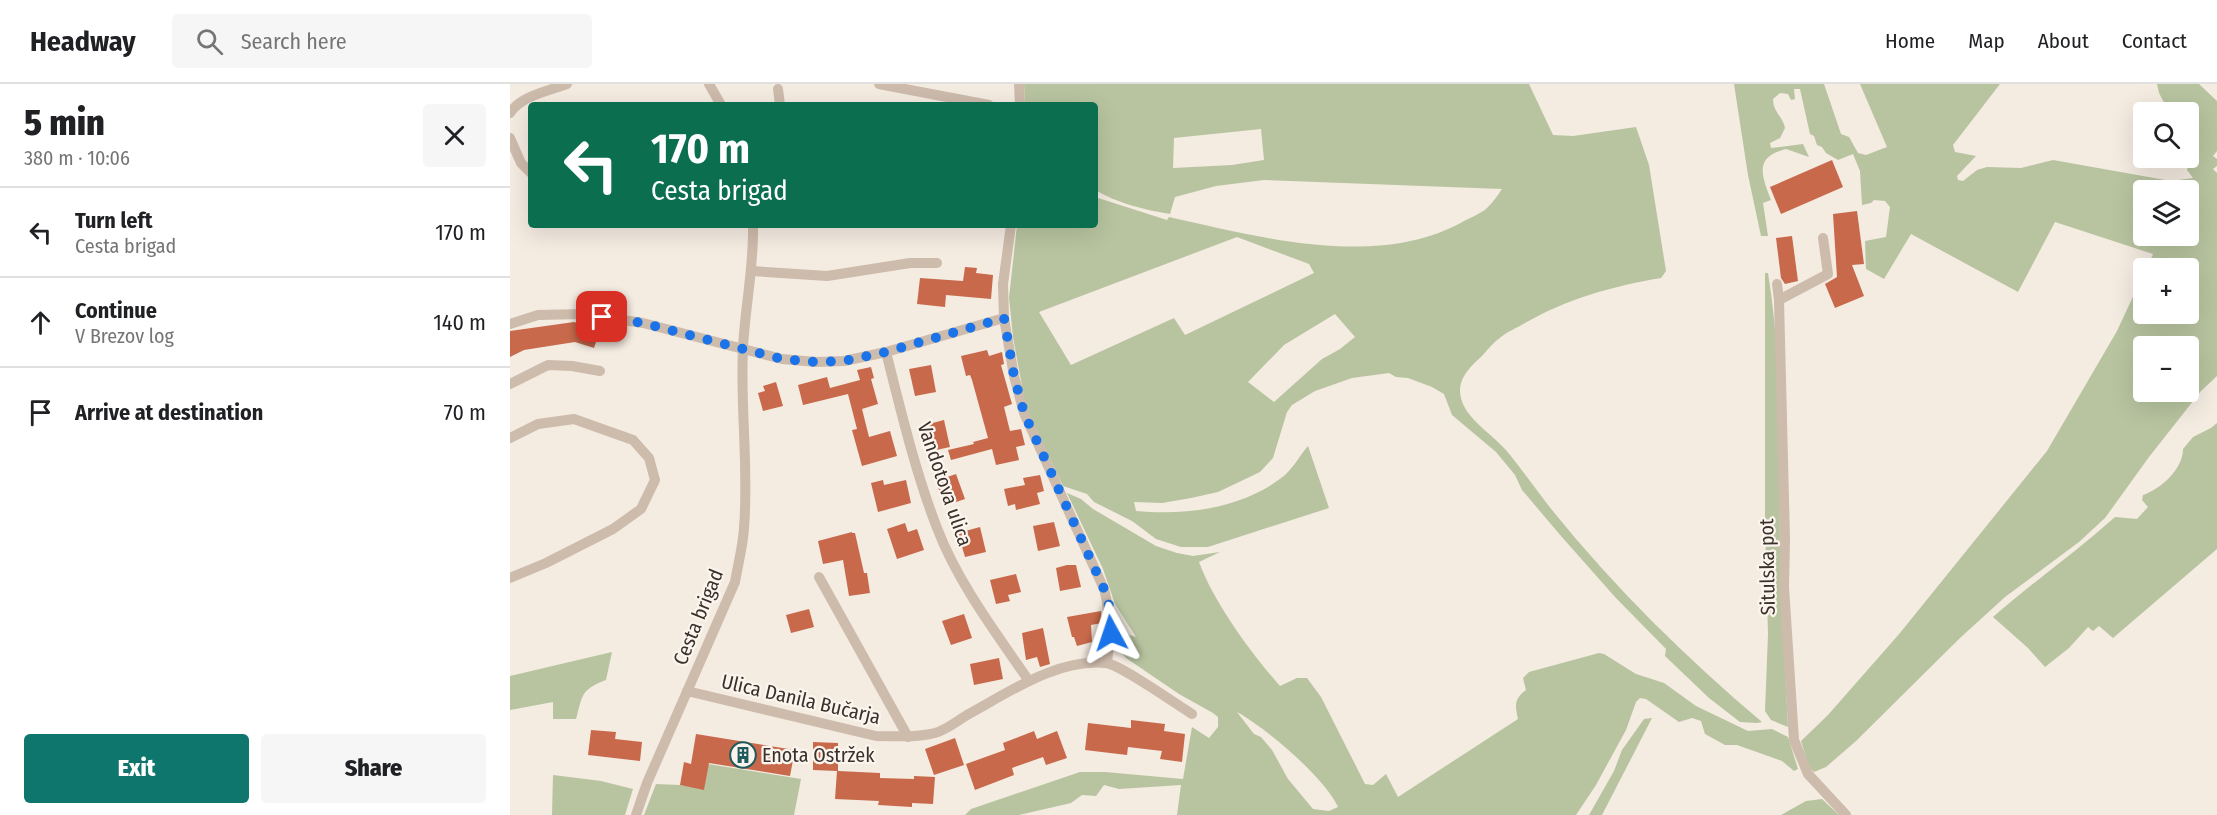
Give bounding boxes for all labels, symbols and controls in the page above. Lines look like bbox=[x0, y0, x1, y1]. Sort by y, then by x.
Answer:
search box bbox=[172, 14, 592, 68]
text: Headway bbox=[30, 25, 136, 58]
icon: search bbox=[193, 25, 226, 58]
text: Search here bbox=[241, 28, 347, 55]
text: Home bbox=[1885, 28, 1935, 54]
text: Map bbox=[1968, 28, 2005, 54]
text: About bbox=[2038, 28, 2089, 54]
text: Contact bbox=[2122, 28, 2187, 54]
text: 5 min bbox=[24, 101, 105, 145]
map controls bbox=[2133, 102, 2199, 402]
button: search bbox=[2133, 102, 2199, 168]
button: close bbox=[423, 104, 486, 167]
text: 170 m bbox=[651, 124, 750, 174]
icon: left bbox=[552, 126, 630, 204]
text: 380 m · 10:06 bbox=[24, 146, 130, 170]
text: Cesta brigad bbox=[651, 175, 788, 207]
button: layers bbox=[2133, 180, 2199, 246]
text: Turn left bbox=[75, 207, 153, 234]
icon: left bbox=[24, 216, 57, 249]
text: 170 m bbox=[435, 219, 486, 246]
text: Cesta brigad bbox=[75, 234, 176, 258]
button: + bbox=[2133, 258, 2199, 324]
pin bbox=[576, 291, 627, 342]
text: Continue bbox=[75, 297, 157, 324]
icon: arrive bbox=[585, 300, 618, 333]
icon: ahead bbox=[24, 306, 57, 339]
text: 140 m bbox=[433, 309, 486, 336]
text: V Brezov log bbox=[75, 324, 174, 348]
button: − bbox=[2133, 336, 2199, 402]
icon: arrive bbox=[24, 396, 57, 429]
text: Arrive at destination bbox=[75, 399, 263, 426]
text: 70 m bbox=[444, 399, 486, 426]
street label: Vandotova ulica bbox=[913, 419, 977, 549]
street label: Situlska pot bbox=[1754, 518, 1780, 616]
street label: Cesta brigad bbox=[668, 566, 728, 668]
position arrow bbox=[1079, 601, 1143, 665]
street label: Ulica Danila Bučarja bbox=[719, 669, 883, 729]
button: Exit bbox=[24, 734, 249, 803]
button: Share bbox=[261, 734, 486, 803]
building icon: Enota Ostržek bbox=[728, 740, 758, 770]
place label: Enota Ostržek bbox=[762, 743, 875, 767]

